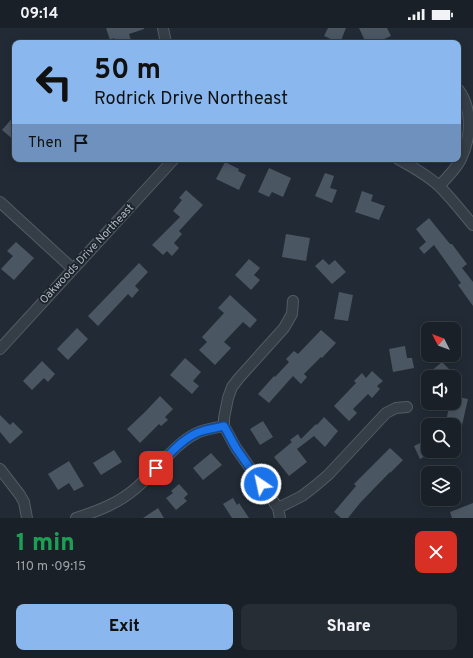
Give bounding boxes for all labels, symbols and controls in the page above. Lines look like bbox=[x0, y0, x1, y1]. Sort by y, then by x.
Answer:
text: 09:14 bbox=[20, 5, 58, 24]
text: 50 m bbox=[94, 53, 161, 89]
icon: left bbox=[28, 56, 80, 108]
text: Rodrick Drive Northeast bbox=[94, 88, 288, 111]
icon: arrive bbox=[70, 132, 92, 154]
text: Then bbox=[28, 134, 62, 153]
street label: Oakwoods Drive Northeast bbox=[37, 201, 137, 307]
north arrow bbox=[421, 322, 461, 362]
map controls bbox=[421, 322, 461, 506]
button: sound bbox=[421, 370, 461, 410]
button: search bbox=[421, 418, 461, 458]
pin bbox=[139, 451, 173, 485]
icon: arrive bbox=[145, 457, 167, 479]
position arrow bbox=[240, 463, 282, 505]
button: layers bbox=[421, 466, 461, 506]
text: 1 min bbox=[16, 529, 75, 559]
button: close bbox=[415, 531, 457, 573]
text: 110 m · 09:15 bbox=[16, 559, 86, 575]
button: Exit bbox=[16, 604, 233, 650]
button: Share bbox=[241, 604, 457, 650]

